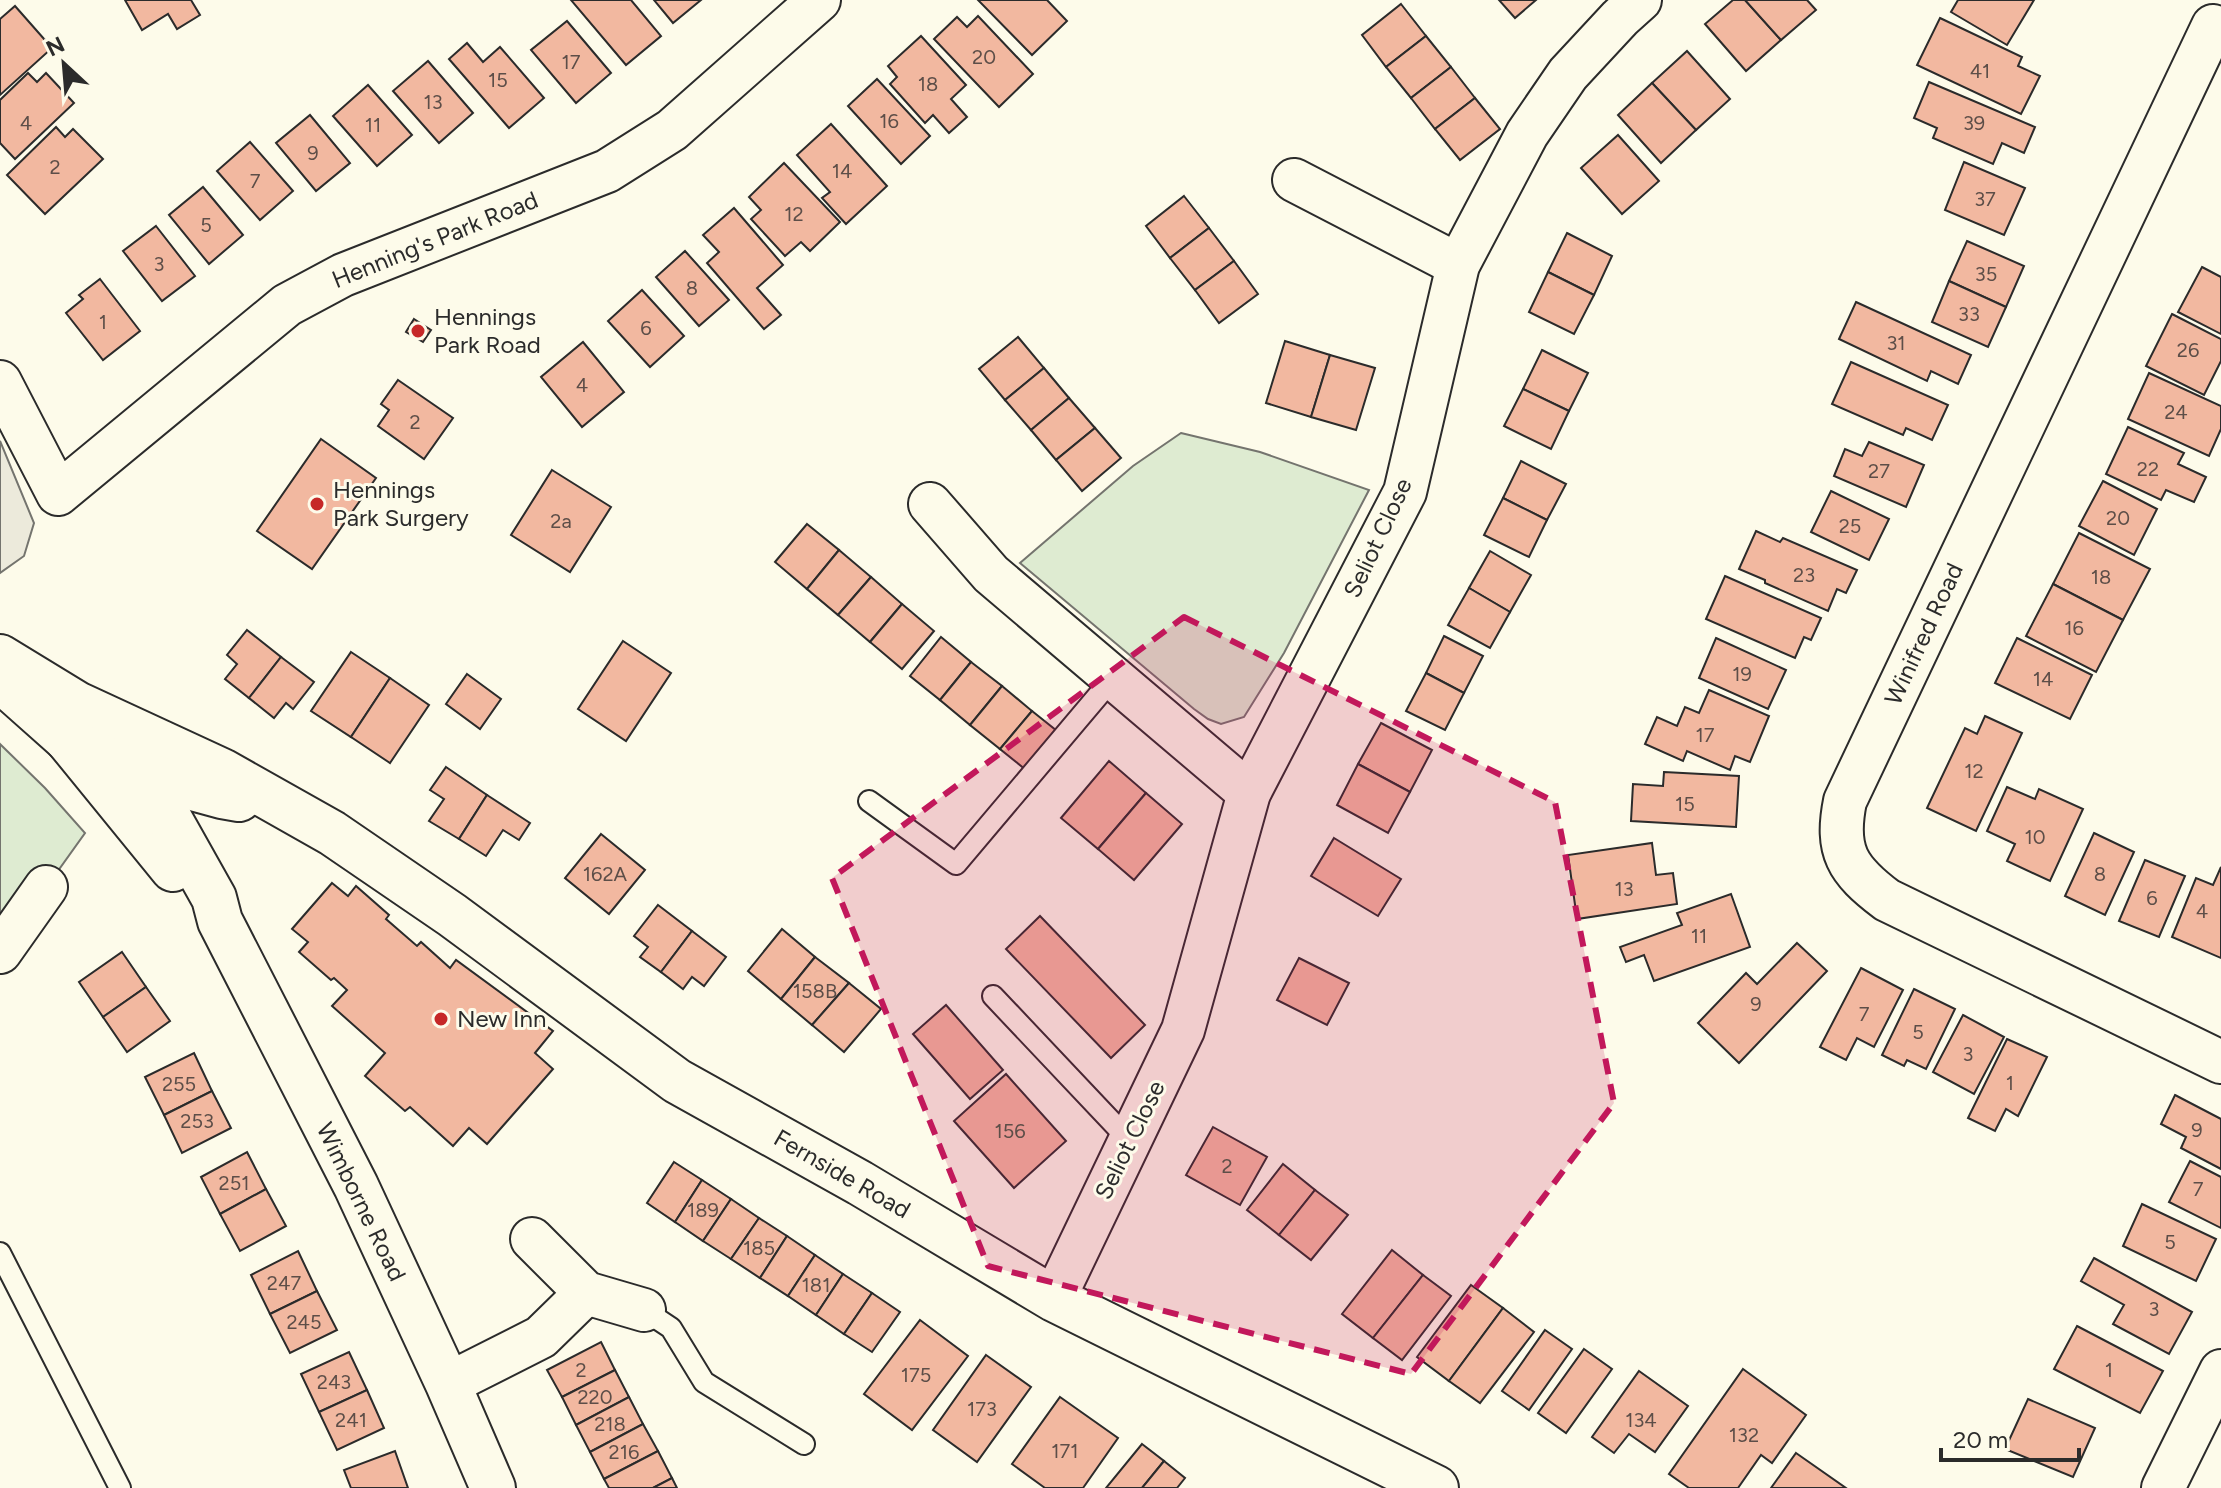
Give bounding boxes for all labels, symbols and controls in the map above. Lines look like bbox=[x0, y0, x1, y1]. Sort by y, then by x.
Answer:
north arrow bbox=[24, 24, 104, 104]
text: N bbox=[42, 31, 69, 62]
house number: 20 bbox=[972, 45, 996, 69]
house number: 17 bbox=[562, 50, 581, 74]
house number: 41 bbox=[1970, 59, 1990, 83]
house number: 15 bbox=[488, 68, 508, 92]
house number: 18 bbox=[918, 72, 938, 96]
house number: 13 bbox=[423, 90, 443, 114]
house number: 16 bbox=[879, 109, 899, 133]
house number: 4 bbox=[20, 111, 32, 135]
house number: 39 bbox=[1963, 111, 1985, 135]
house number: 11 bbox=[365, 113, 381, 137]
house number: 9 bbox=[307, 141, 319, 165]
house number: 2 bbox=[49, 155, 61, 179]
house number: 14 bbox=[832, 159, 852, 183]
house number: 7 bbox=[250, 169, 261, 193]
street label: Henning's Park Road bbox=[328, 185, 542, 294]
house number: 37 bbox=[1974, 187, 1996, 211]
house number: 12 bbox=[784, 202, 804, 226]
house number: 5 bbox=[200, 213, 212, 237]
house number: 3 bbox=[154, 252, 164, 276]
house number: 35 bbox=[1975, 262, 1997, 286]
house number: 8 bbox=[686, 276, 698, 300]
place label: Hennings Park Road bbox=[434, 302, 541, 359]
house number: 33 bbox=[1958, 302, 1980, 326]
house number: 1 bbox=[99, 310, 107, 334]
house number: 6 bbox=[640, 316, 652, 340]
marker: Hennings Park Road bbox=[409, 322, 427, 340]
house number: 31 bbox=[1886, 331, 1906, 355]
house number: 26 bbox=[2177, 338, 2199, 362]
house number: 4 bbox=[576, 373, 588, 397]
house number: 24 bbox=[2164, 400, 2188, 424]
house number: 2 bbox=[409, 410, 421, 434]
house number: 22 bbox=[2137, 457, 2159, 481]
house number: 27 bbox=[1868, 459, 1890, 483]
street label: Seliot Close bbox=[1337, 473, 1418, 602]
place label: Hennings Park Surgery bbox=[333, 475, 469, 532]
marker: Hennings Park Surgery bbox=[308, 495, 326, 513]
house number: 20 bbox=[2106, 506, 2130, 530]
house number: 2a bbox=[550, 509, 572, 533]
house number: 25 bbox=[1839, 514, 1861, 538]
street label: Winifred Road bbox=[1878, 558, 1969, 709]
house number: 23 bbox=[1793, 563, 1815, 587]
house number: 18 bbox=[2091, 565, 2111, 589]
house number: 16 bbox=[2064, 616, 2084, 640]
house number: 19 bbox=[1732, 662, 1752, 686]
house number: 14 bbox=[2033, 667, 2053, 691]
house number: 17 bbox=[1696, 723, 1715, 747]
house number: 12 bbox=[1964, 759, 1984, 783]
house number: 15 bbox=[1675, 792, 1695, 816]
house number: 10 bbox=[2024, 825, 2046, 849]
house number: 162A bbox=[583, 862, 628, 886]
house number: 8 bbox=[2094, 862, 2106, 886]
house number: 13 bbox=[1614, 877, 1634, 901]
house number: 6 bbox=[2146, 886, 2158, 910]
house number: 4 bbox=[2196, 899, 2208, 923]
house number: 11 bbox=[1691, 924, 1707, 948]
house number: 158B bbox=[793, 979, 837, 1003]
house number: 9 bbox=[1750, 992, 1762, 1016]
house number: 7 bbox=[1859, 1002, 1870, 1026]
place label: New Inn bbox=[457, 1004, 546, 1033]
marker: New Inn bbox=[432, 1010, 450, 1028]
house number: 5 bbox=[1912, 1020, 1924, 1044]
house number: 3 bbox=[1963, 1042, 1973, 1066]
house number: 1 bbox=[2006, 1071, 2014, 1095]
house number: 255 bbox=[162, 1072, 196, 1096]
street label: Seliot Close bbox=[1088, 1076, 1171, 1204]
house number: 253 bbox=[180, 1109, 214, 1133]
street label: Wimborne Road bbox=[311, 1118, 412, 1286]
house number: 9 bbox=[2191, 1118, 2203, 1142]
house number: 156 bbox=[994, 1119, 1026, 1143]
street label: Fernside Road bbox=[769, 1123, 916, 1224]
house number: 2 bbox=[1221, 1154, 1233, 1178]
house number: 251 bbox=[219, 1171, 249, 1195]
house number: 7 bbox=[2193, 1177, 2204, 1201]
house number: 189 bbox=[687, 1198, 719, 1222]
house number: 5 bbox=[2164, 1230, 2176, 1254]
house number: 185 bbox=[743, 1236, 775, 1260]
house number: 247 bbox=[267, 1271, 301, 1295]
house number: 181 bbox=[802, 1273, 830, 1297]
house number: 3 bbox=[2149, 1297, 2159, 1321]
house number: 245 bbox=[286, 1310, 322, 1334]
house number: 2 bbox=[575, 1358, 587, 1382]
house number: 1 bbox=[2105, 1358, 2113, 1382]
house number: 175 bbox=[901, 1363, 931, 1387]
house number: 243 bbox=[317, 1370, 351, 1394]
house number: 220 bbox=[577, 1385, 613, 1409]
house number: 173 bbox=[967, 1397, 997, 1421]
house number: 241 bbox=[335, 1408, 367, 1432]
house number: 134 bbox=[1625, 1408, 1657, 1432]
house number: 218 bbox=[594, 1412, 626, 1436]
scale bar bbox=[1941, 1412, 2079, 1462]
house number: 132 bbox=[1729, 1423, 1759, 1447]
text: 20 m bbox=[1953, 1425, 2008, 1454]
house number: 171 bbox=[1051, 1439, 1079, 1463]
house number: 216 bbox=[609, 1440, 639, 1464]

